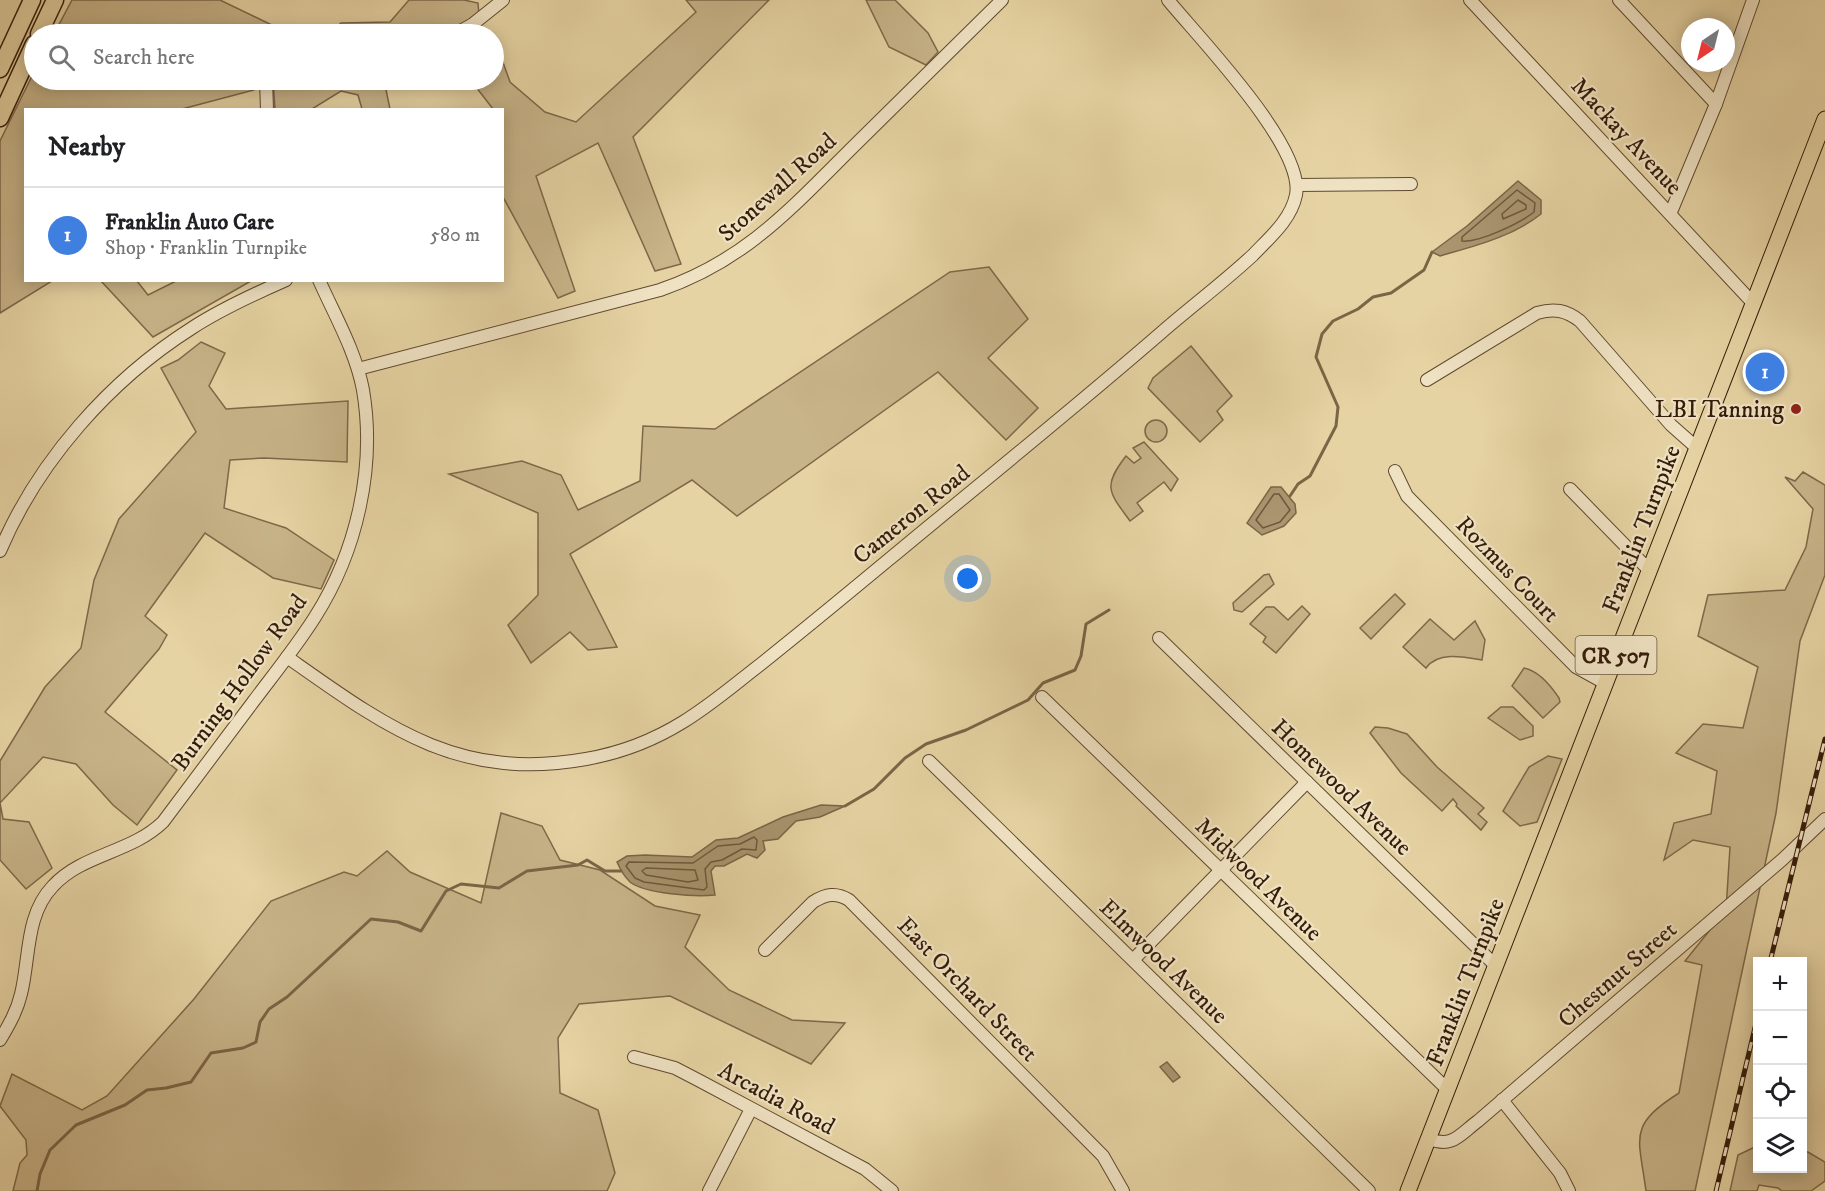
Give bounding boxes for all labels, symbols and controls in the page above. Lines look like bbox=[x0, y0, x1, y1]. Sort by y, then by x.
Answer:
north arrow bbox=[1681, 18, 1735, 72]
search box bbox=[24, 24, 504, 90]
icon: search bbox=[45, 41, 78, 74]
text: Search here bbox=[93, 44, 195, 71]
street label: Mackay Avenue bbox=[1564, 72, 1688, 202]
street label: Stonewall Road bbox=[712, 127, 843, 249]
text: Nearby bbox=[48, 131, 125, 164]
text: Franklin Auto Care bbox=[105, 209, 274, 236]
text: 1 bbox=[64, 223, 71, 248]
text: 580 m bbox=[430, 223, 480, 248]
text: Shop · Franklin Turnpike bbox=[105, 236, 307, 261]
pin: 1 bbox=[1746, 350, 1784, 394]
place label: LBI Tanning bbox=[1655, 395, 1784, 425]
marker: LBI Tanning bbox=[1789, 402, 1803, 416]
street label: Franklin Turnpike bbox=[1596, 441, 1688, 618]
street label: Cameron Road bbox=[847, 458, 976, 571]
street label: Rozmus Court bbox=[1449, 510, 1566, 629]
your location bbox=[953, 564, 982, 593]
street label: Burning Hollow Road bbox=[166, 588, 314, 777]
road number: CR 507 bbox=[1576, 636, 1656, 674]
street label: Homewood Avenue bbox=[1265, 713, 1418, 863]
street label: Midwood Avenue bbox=[1189, 812, 1328, 948]
street label: Elmwood Avenue bbox=[1093, 893, 1234, 1031]
street label: Franklin Turnpike bbox=[1420, 894, 1512, 1071]
street label: East Orchard Street bbox=[891, 911, 1044, 1069]
street label: Chestnut Street bbox=[1552, 915, 1683, 1035]
map controls bbox=[1753, 957, 1807, 1173]
button: + bbox=[1753, 957, 1807, 1011]
button: − bbox=[1753, 1011, 1807, 1065]
street label: Arcadia Road bbox=[713, 1056, 840, 1142]
button: locate bbox=[1753, 1065, 1807, 1119]
button: layers bbox=[1753, 1119, 1807, 1173]

